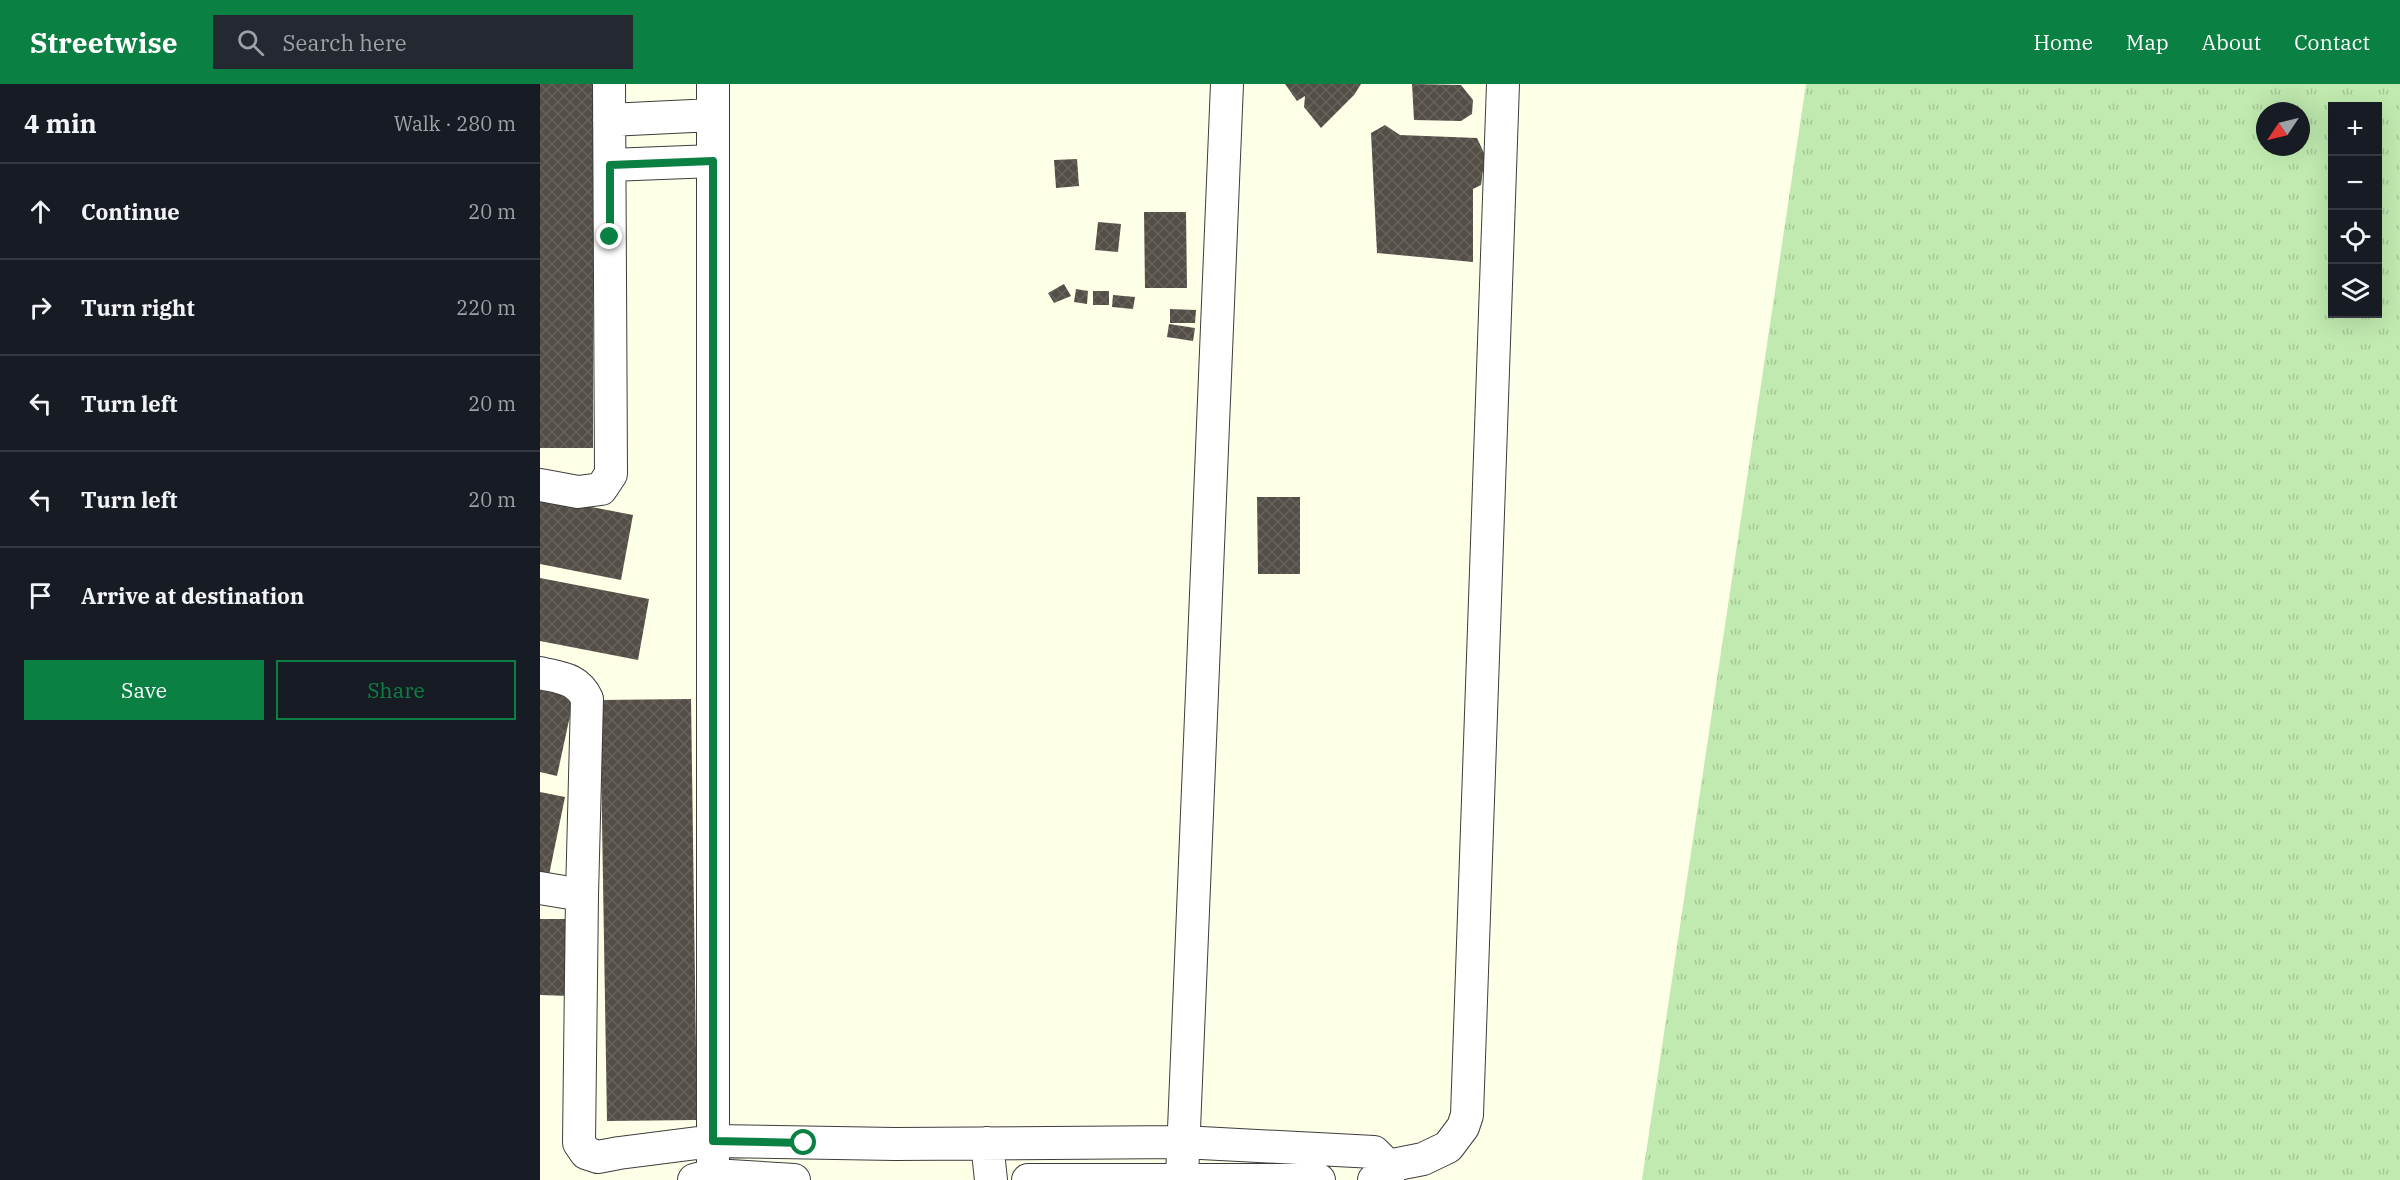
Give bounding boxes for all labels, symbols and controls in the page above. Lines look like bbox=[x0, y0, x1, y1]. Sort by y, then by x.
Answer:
search box bbox=[213, 15, 633, 69]
text: Streetwise bbox=[30, 24, 177, 61]
icon: search bbox=[234, 26, 267, 59]
text: Search here bbox=[282, 28, 406, 57]
text: Home bbox=[2033, 28, 2093, 56]
text: Map bbox=[2126, 28, 2169, 56]
text: About bbox=[2202, 28, 2261, 56]
text: Contact bbox=[2294, 28, 2370, 56]
north arrow bbox=[2256, 102, 2310, 156]
map controls bbox=[2328, 102, 2382, 318]
button: + bbox=[2328, 102, 2382, 156]
text: 4 min bbox=[24, 106, 97, 140]
text: Walk · 280 m bbox=[394, 110, 516, 137]
button: − bbox=[2328, 156, 2382, 210]
icon: ahead bbox=[24, 195, 57, 228]
text: Continue bbox=[81, 197, 180, 226]
text: 20 m bbox=[468, 198, 516, 225]
button: locate bbox=[2328, 210, 2382, 264]
route end bbox=[596, 223, 622, 249]
button: layers bbox=[2328, 264, 2382, 318]
icon: right bbox=[24, 291, 57, 324]
text: Turn right bbox=[81, 293, 195, 322]
text: 220 m bbox=[456, 294, 516, 321]
icon: left bbox=[24, 387, 57, 420]
text: Turn left bbox=[81, 389, 177, 418]
text: 20 m bbox=[468, 390, 516, 417]
icon: left bbox=[24, 483, 57, 516]
text: Turn left bbox=[81, 485, 177, 514]
text: 20 m bbox=[468, 486, 516, 513]
icon: arrive bbox=[24, 579, 57, 612]
text: Arrive at destination bbox=[81, 581, 304, 610]
button: Save bbox=[24, 660, 264, 720]
button: Share bbox=[276, 660, 516, 720]
route start bbox=[790, 1129, 816, 1155]

